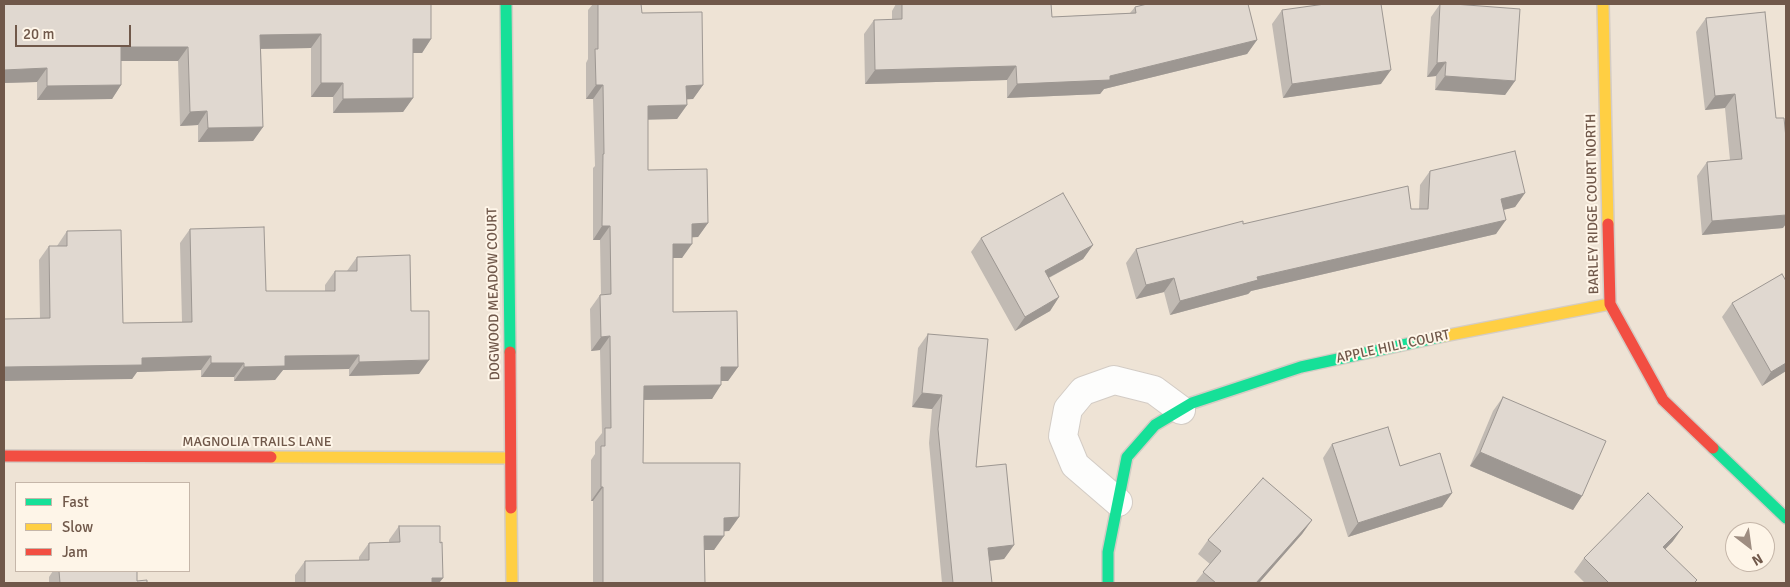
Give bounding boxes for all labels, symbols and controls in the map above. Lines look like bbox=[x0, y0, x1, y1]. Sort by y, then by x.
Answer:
scale bar bbox=[18, 15, 134, 47]
text: 20 m bbox=[23, 25, 54, 43]
street label: BARLEY RIDGE COURT NORTH bbox=[1583, 114, 1603, 294]
street label: DOGWOOD MEADOW COURT bbox=[484, 208, 504, 380]
street label: APPLE HILL COURT bbox=[1335, 327, 1451, 367]
street label: MAGNOLIA TRAILS LANE bbox=[182, 434, 332, 450]
legend bbox=[15, 482, 190, 572]
text: Fast bbox=[62, 493, 89, 511]
text: Slow bbox=[62, 518, 93, 536]
north arrow bbox=[1725, 522, 1775, 572]
text: Jam bbox=[62, 543, 88, 561]
text: N bbox=[1749, 550, 1766, 569]

